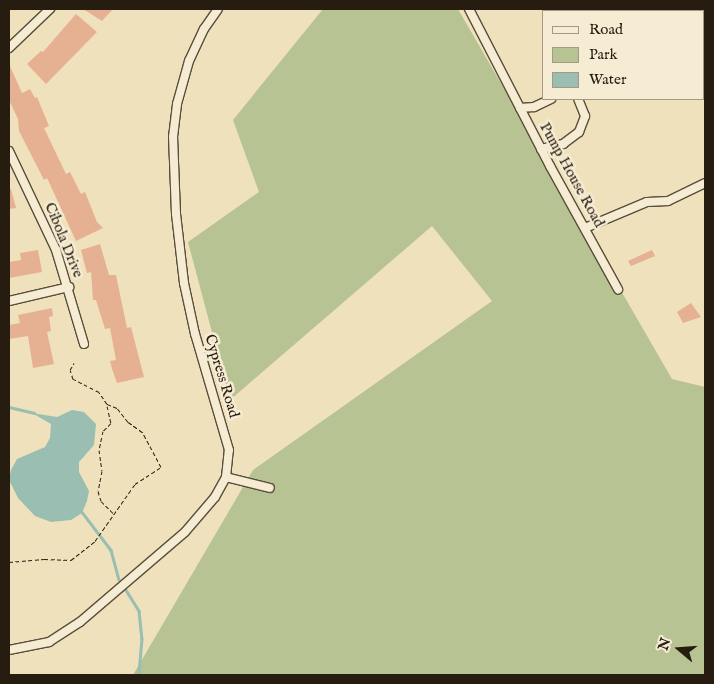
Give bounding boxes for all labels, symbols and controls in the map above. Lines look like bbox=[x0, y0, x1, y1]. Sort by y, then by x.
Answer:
legend bbox=[542, 10, 704, 100]
text: Road bbox=[589, 20, 623, 39]
text: Park bbox=[589, 45, 618, 64]
text: Water bbox=[589, 70, 626, 89]
street label: Pump House Road bbox=[536, 119, 608, 231]
street label: Cibola Drive bbox=[41, 200, 87, 280]
street label: Cypress Road bbox=[201, 332, 243, 420]
north arrow bbox=[654, 624, 704, 674]
text: N bbox=[654, 636, 675, 653]

